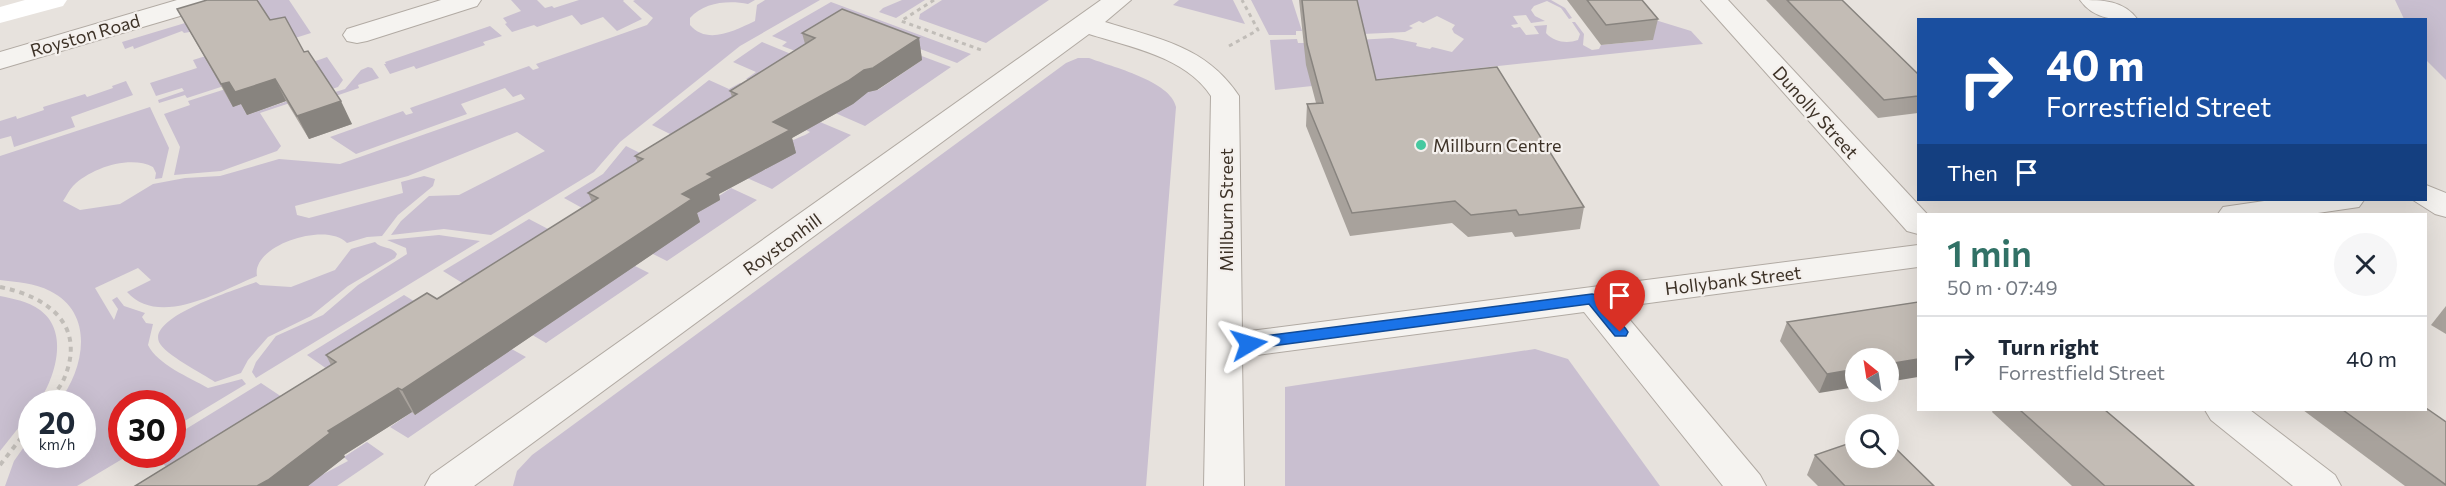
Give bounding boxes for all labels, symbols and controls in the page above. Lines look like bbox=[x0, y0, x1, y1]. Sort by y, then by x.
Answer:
street label: Royston Road bbox=[28, 9, 142, 61]
text: 40 m bbox=[2046, 38, 2144, 90]
icon: right bbox=[1947, 42, 2025, 120]
street label: Dunolly Street bbox=[1769, 61, 1863, 163]
text: Forrestfield Street bbox=[2046, 90, 2271, 123]
place label: Millburn Centre bbox=[1433, 134, 1562, 156]
marker: Millburn Centre bbox=[1414, 138, 1428, 152]
street label: Millburn Street bbox=[1215, 148, 1237, 272]
icon: arrive bbox=[2010, 156, 2043, 189]
text: Then bbox=[1947, 159, 1998, 186]
street label: Roystonhill bbox=[738, 208, 826, 280]
text: 1 min bbox=[1947, 230, 2032, 274]
button: close bbox=[2334, 233, 2397, 296]
street label: Hollybank Street bbox=[1664, 261, 1802, 299]
pin bbox=[1594, 270, 1645, 332]
text: 50 m · 07:49 bbox=[1947, 275, 2058, 299]
icon: arrive bbox=[1603, 279, 1636, 312]
position arrow bbox=[1217, 312, 1281, 376]
text: Turn right bbox=[1998, 333, 2099, 360]
icon: right bbox=[1947, 342, 1980, 375]
text: 40 m bbox=[2346, 345, 2397, 372]
north arrow bbox=[1845, 348, 1899, 402]
map controls bbox=[1845, 348, 1899, 468]
text: Forrestfield Street bbox=[1998, 360, 2165, 384]
speed limit sign: 30 bbox=[108, 390, 186, 468]
text: 20 bbox=[39, 403, 75, 440]
button: search bbox=[1845, 414, 1899, 468]
text: km/h bbox=[39, 435, 75, 453]

